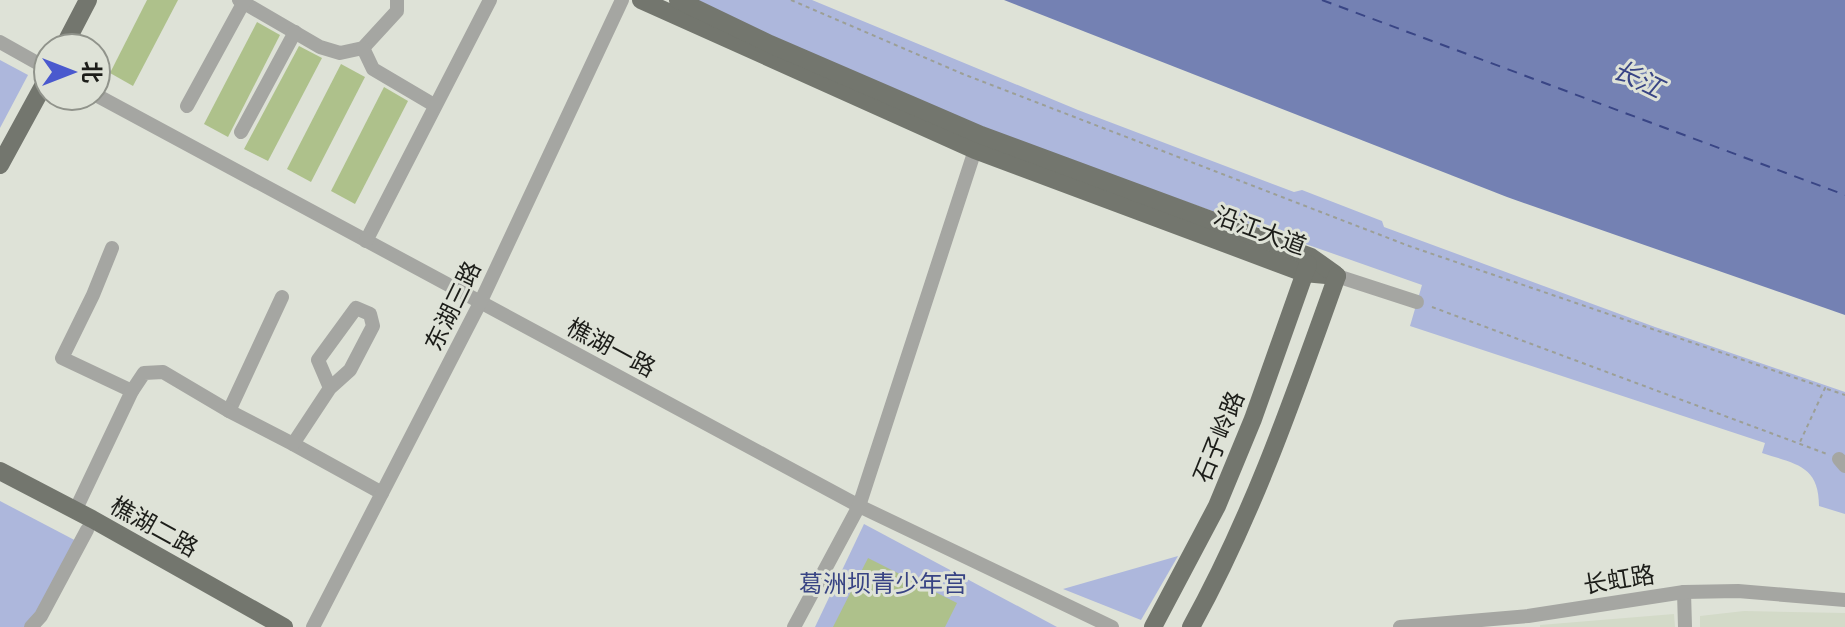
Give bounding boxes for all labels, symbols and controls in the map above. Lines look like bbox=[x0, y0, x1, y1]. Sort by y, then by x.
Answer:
north arrow bbox=[32, 32, 112, 112]
water label: 长江 bbox=[1608, 54, 1671, 105]
text: 北 bbox=[79, 61, 104, 83]
street label: 沿江大道 bbox=[1210, 201, 1310, 260]
street label: 东湖三路 bbox=[419, 257, 486, 355]
street label: 樵湖一路 bbox=[563, 313, 660, 382]
street label: 石子岭路 bbox=[1188, 387, 1249, 486]
street label: 樵湖二路 bbox=[106, 491, 203, 562]
street label: 长虹路 bbox=[1581, 561, 1657, 598]
park label: 葛洲坝青少年宫 bbox=[799, 570, 967, 597]

